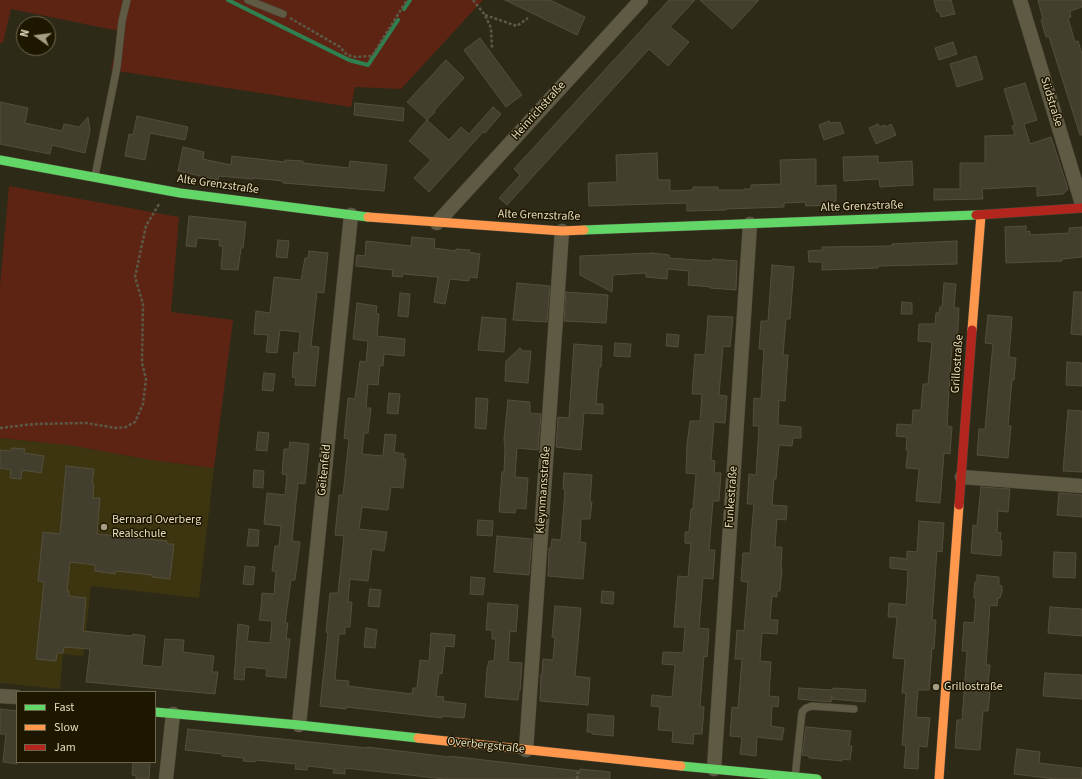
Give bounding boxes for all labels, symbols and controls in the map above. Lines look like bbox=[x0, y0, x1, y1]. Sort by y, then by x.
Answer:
north arrow bbox=[16, 16, 56, 56]
text: N bbox=[17, 28, 33, 39]
street label: Südstraße bbox=[1037, 75, 1065, 129]
street label: Heinrichstraße bbox=[509, 79, 569, 143]
street label: Alte Grenzstraße bbox=[176, 172, 260, 198]
street label: Alte Grenzstraße bbox=[821, 198, 903, 216]
street label: Alte Grenzstraße bbox=[498, 207, 580, 225]
street label: Grillostraße bbox=[949, 334, 967, 394]
street label: Geitenfeld bbox=[315, 444, 335, 496]
street label: Kleynmansstraße bbox=[534, 446, 554, 534]
street label: Funkestraße bbox=[723, 466, 741, 528]
place label: Bernard Overberg Realschule bbox=[112, 513, 201, 541]
marker: Bernard Overberg Realschule bbox=[99, 522, 109, 532]
place label: Grillostraße bbox=[944, 680, 1003, 694]
marker: Grillostraße bbox=[931, 682, 941, 692]
legend bbox=[16, 691, 156, 763]
text: Fast bbox=[54, 699, 74, 716]
text: Slow bbox=[54, 719, 79, 736]
street label: Overbergstraße bbox=[446, 735, 526, 757]
text: Jam bbox=[54, 739, 76, 756]

